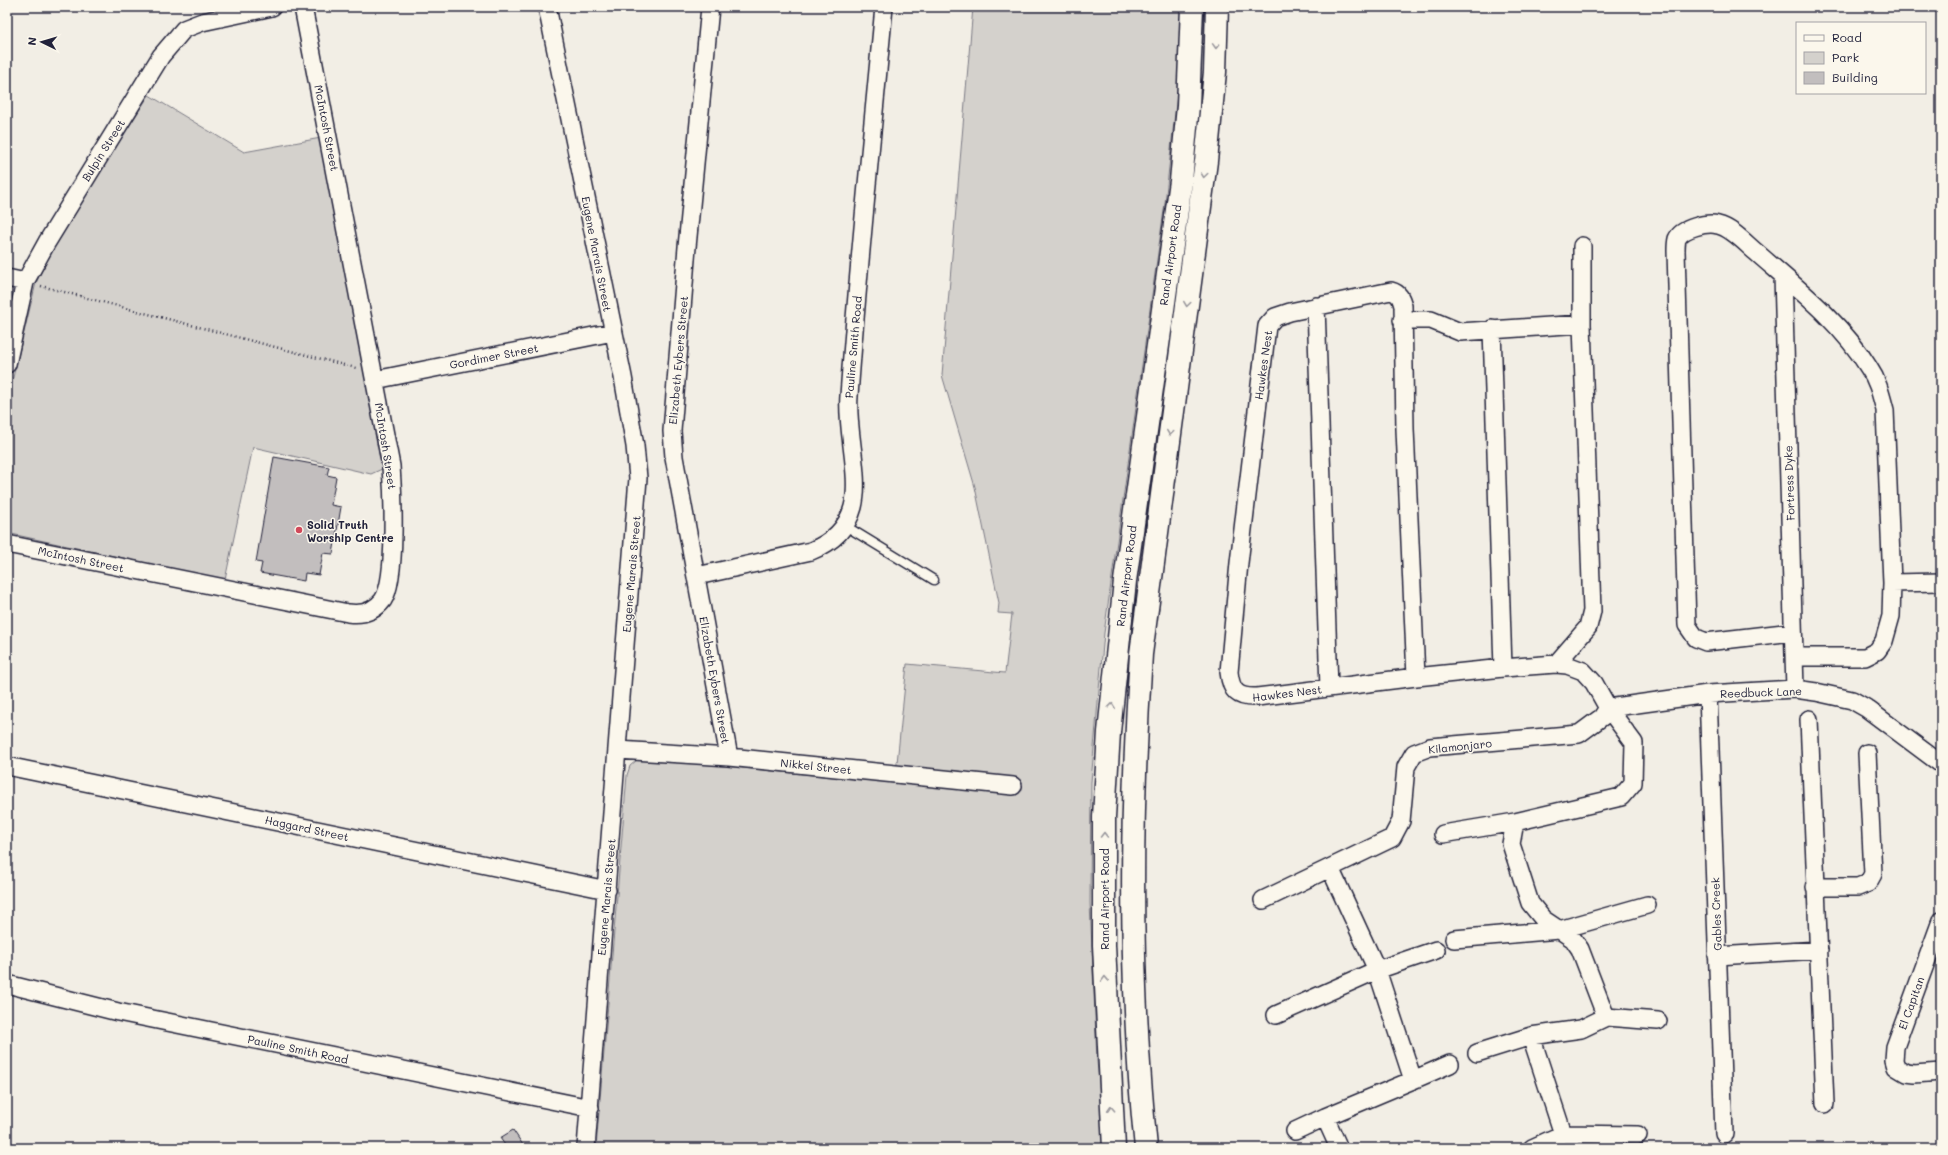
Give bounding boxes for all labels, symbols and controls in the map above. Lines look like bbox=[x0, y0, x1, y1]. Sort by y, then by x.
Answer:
north arrow bbox=[22, 22, 62, 62]
legend bbox=[1796, 22, 1926, 94]
text: Road bbox=[1832, 29, 1862, 45]
text: N bbox=[24, 36, 39, 46]
one-way arrow bbox=[1212, 43, 1220, 49]
text: Park bbox=[1832, 49, 1859, 65]
text: Building bbox=[1832, 69, 1878, 85]
street label: McIntosh Street bbox=[311, 84, 343, 173]
street label: Bulpin Street bbox=[78, 116, 128, 184]
one-way arrow bbox=[1200, 172, 1209, 178]
street label: Eugene Marais Street bbox=[578, 195, 616, 313]
street label: Rand Airport Road bbox=[1156, 204, 1184, 306]
street label: Elizabeth Eybers Street bbox=[665, 295, 691, 425]
street label: Pauline Smith Road bbox=[841, 295, 865, 399]
one-way arrow bbox=[1183, 301, 1192, 307]
street label: Hawkes Nest bbox=[1251, 329, 1275, 401]
street label: Gordimer Street bbox=[448, 340, 540, 372]
street label: McIntosh Street bbox=[372, 402, 400, 491]
one-way arrow bbox=[1166, 430, 1175, 436]
street label: Fortress Dyke bbox=[1780, 445, 1798, 521]
street label: Eugene Marais Street bbox=[618, 515, 644, 633]
place label: Solid Truth Worship Centre bbox=[307, 517, 394, 545]
marker: Solid Truth Worship Centre bbox=[294, 525, 304, 535]
street label: Rand Airport Road bbox=[1112, 525, 1140, 627]
street label: McIntosh Street bbox=[37, 543, 126, 575]
street label: Elizabeth Eybers Street bbox=[696, 615, 734, 745]
street label: Hawkes Nest bbox=[1251, 681, 1323, 705]
street label: Reedbuck Lane bbox=[1720, 683, 1802, 701]
one-way arrow bbox=[1107, 703, 1116, 709]
street label: Kilamonjaro bbox=[1428, 735, 1493, 757]
street label: Nikkel Street bbox=[780, 755, 852, 777]
street label: Haggard Street bbox=[264, 812, 350, 844]
one-way arrow bbox=[1100, 832, 1108, 838]
street label: Eugene Marais Street bbox=[593, 838, 619, 956]
street label: Rand Airport Road bbox=[1097, 848, 1112, 950]
street label: Gables Creek bbox=[1707, 877, 1725, 951]
street label: El Capitan bbox=[1895, 974, 1927, 1032]
one-way arrow bbox=[1101, 976, 1109, 982]
street label: Pauline Smith Road bbox=[246, 1031, 350, 1067]
one-way arrow bbox=[1107, 1106, 1116, 1112]

